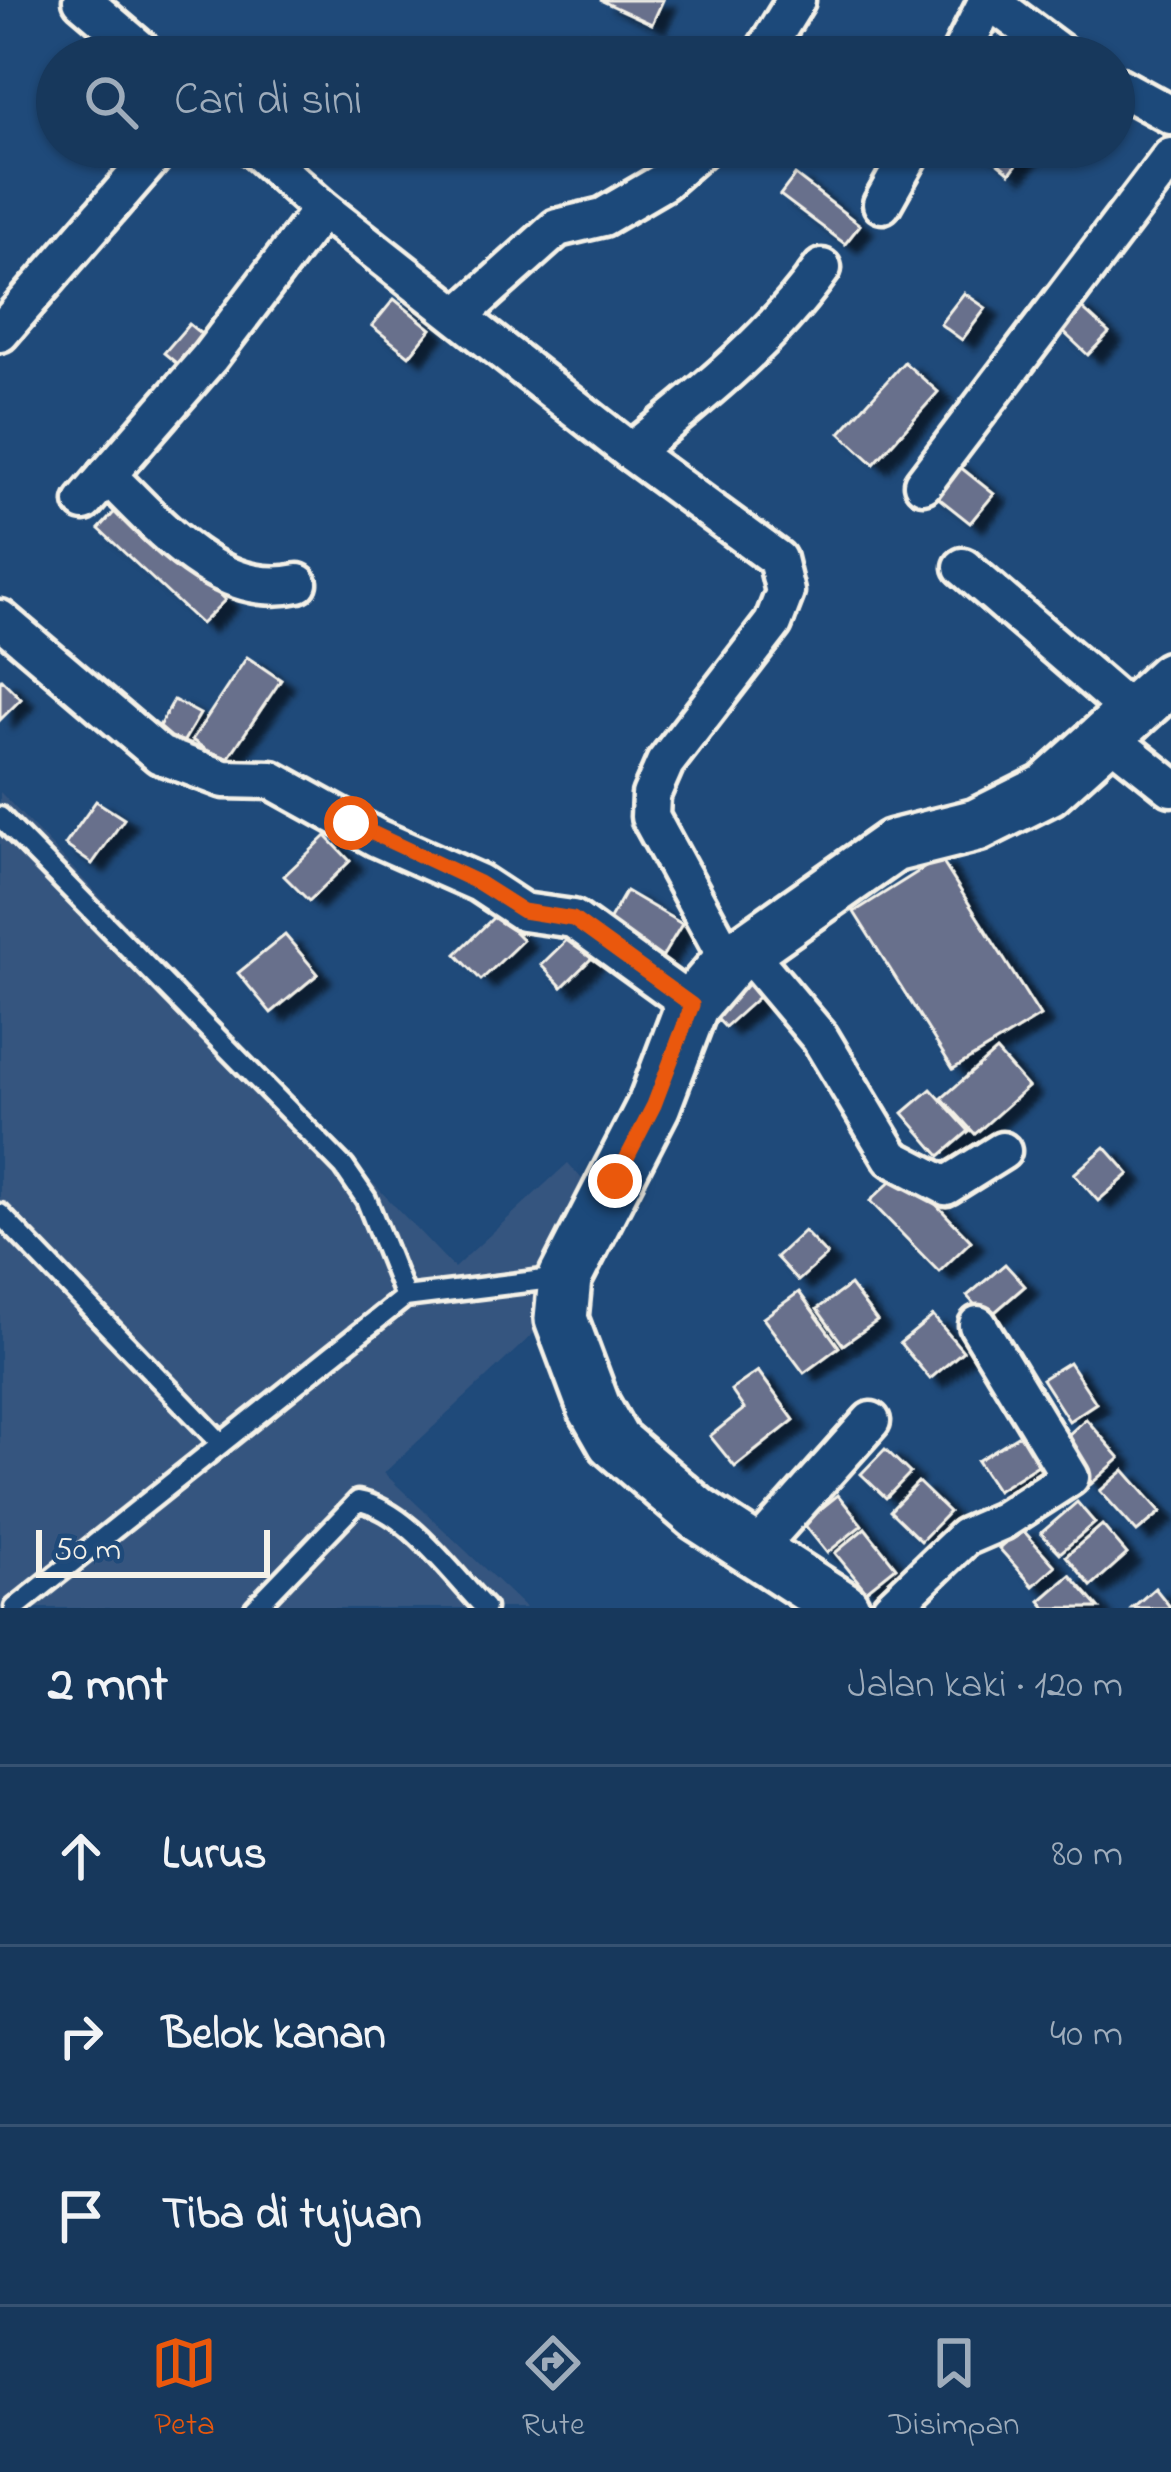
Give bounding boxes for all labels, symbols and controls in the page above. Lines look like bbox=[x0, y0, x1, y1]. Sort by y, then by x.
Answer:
search box bbox=[36, 36, 1135, 168]
icon: search bbox=[78, 69, 144, 135]
text: Cari di sini bbox=[174, 69, 362, 135]
route start bbox=[324, 796, 378, 850]
route end bbox=[588, 1154, 642, 1208]
scale bar bbox=[36, 1524, 270, 1577]
text: 50 m bbox=[54, 1527, 121, 1575]
text: 2 mnt bbox=[48, 1649, 168, 1724]
text: Jalan kaki · 120 m bbox=[848, 1658, 1123, 1715]
icon: ahead bbox=[48, 1823, 114, 1889]
text: Lurus bbox=[162, 1823, 267, 1889]
text: 80 m bbox=[1052, 1827, 1123, 1884]
icon: right bbox=[48, 2003, 114, 2069]
text: Belok kanan bbox=[162, 2003, 386, 2069]
text: 40 m bbox=[1050, 2007, 1123, 2064]
icon: arrive bbox=[48, 2183, 114, 2249]
text: Tiba di tujuan bbox=[162, 2183, 422, 2249]
tab: Peta bbox=[151, 2330, 217, 2450]
tab: Rute bbox=[520, 2330, 586, 2450]
tab: Disimpan bbox=[889, 2330, 1020, 2450]

